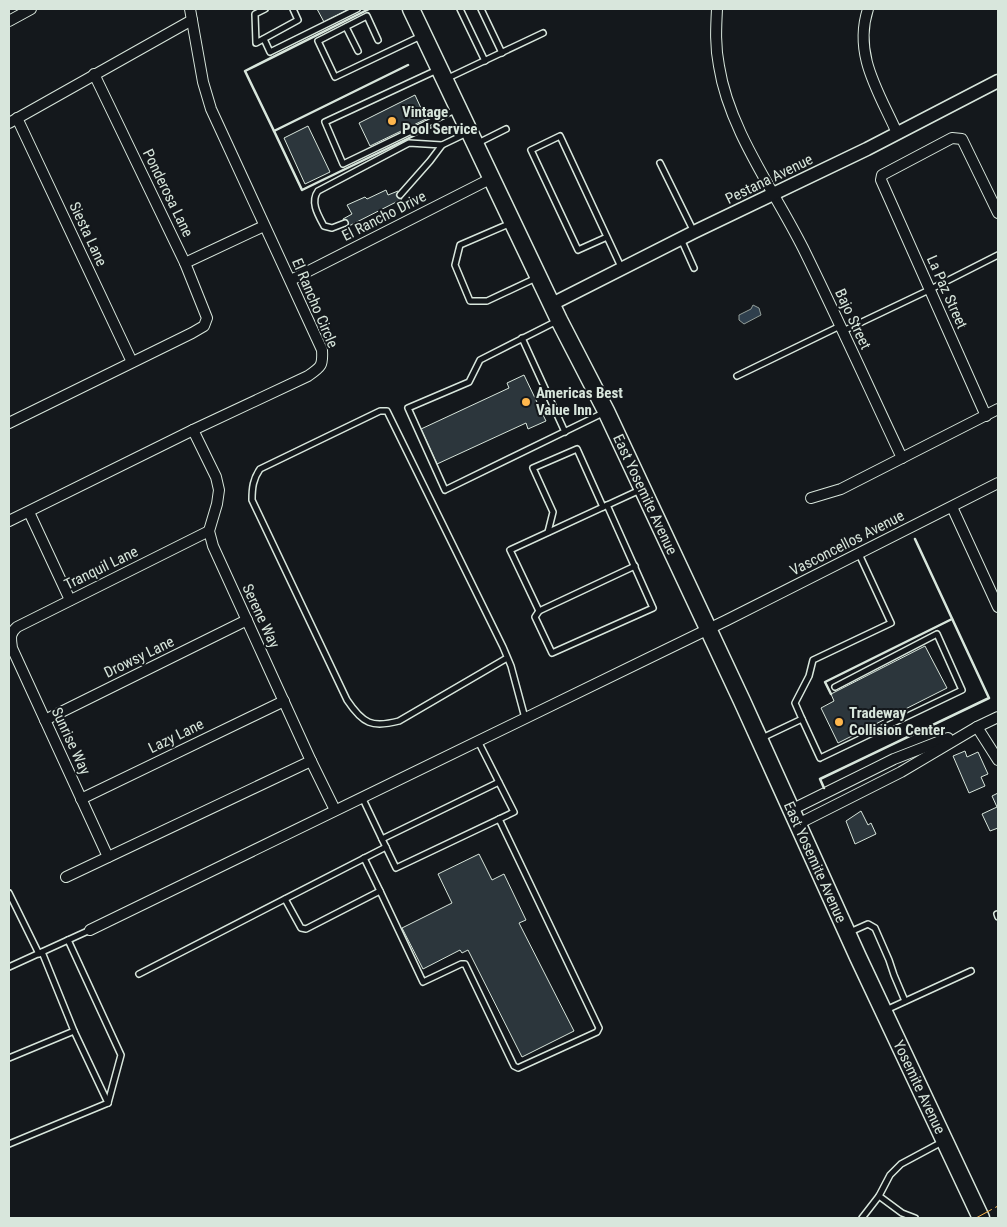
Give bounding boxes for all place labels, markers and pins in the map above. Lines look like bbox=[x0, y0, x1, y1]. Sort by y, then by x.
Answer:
place label: Vintage Pool Service bbox=[402, 103, 478, 138]
marker: Vintage Pool Service bbox=[386, 115, 398, 127]
place label: Americas Best Value Inn bbox=[536, 384, 623, 419]
marker: Americas Best Value Inn bbox=[520, 396, 532, 408]
place label: Tradeway Collision Center bbox=[849, 704, 945, 739]
marker: Tradeway Collision Center bbox=[833, 716, 845, 728]

